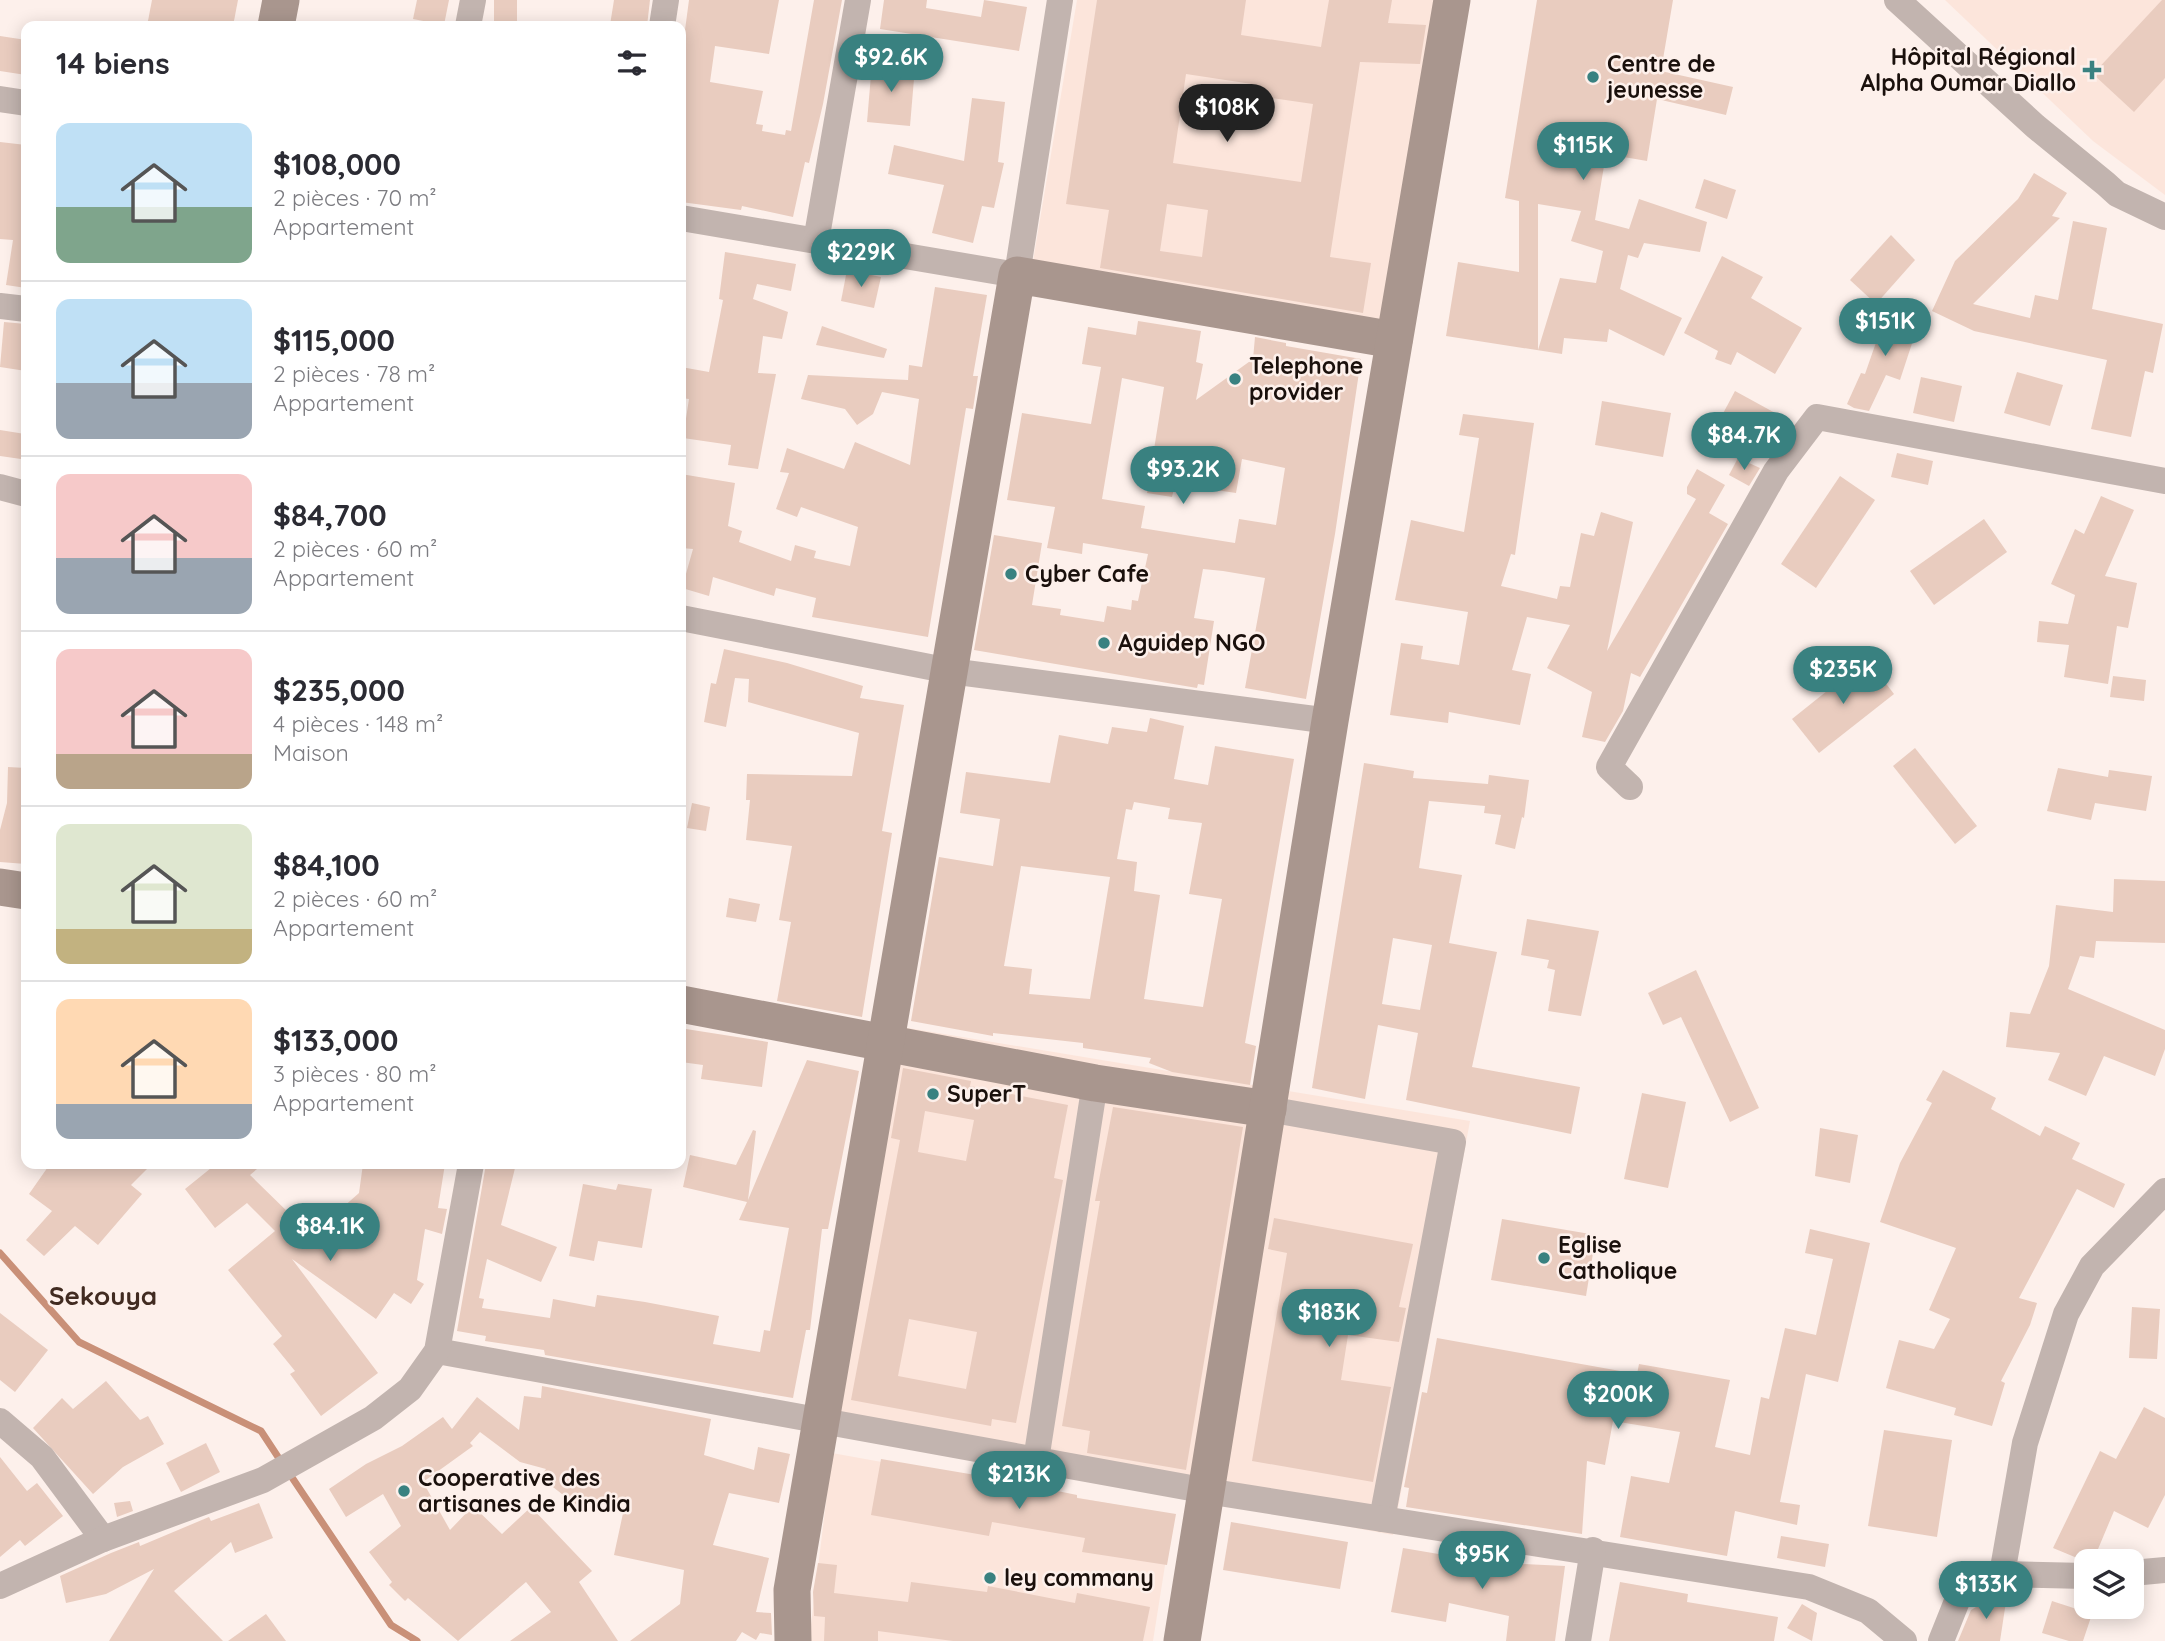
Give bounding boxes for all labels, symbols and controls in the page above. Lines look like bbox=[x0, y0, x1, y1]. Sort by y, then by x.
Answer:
pin: $92.6K bbox=[834, 34, 948, 94]
text: $92.6K bbox=[854, 42, 928, 71]
place label: Hôpital Régional Alpha Oumar Diallo bbox=[1860, 42, 2076, 97]
text: 14 biens bbox=[56, 44, 170, 82]
icon: filters bbox=[613, 44, 651, 82]
place label: Centre de jeunesse bbox=[1606, 49, 1716, 104]
marker: Hôpital Régional Alpha Oumar Diallo bbox=[2082, 60, 2102, 80]
marker: Centre de jeunesse bbox=[1585, 69, 1601, 85]
pin: $108K bbox=[1178, 85, 1276, 144]
text: $108K bbox=[1195, 92, 1259, 121]
pin: $115K bbox=[1534, 122, 1632, 182]
text: $115K bbox=[1553, 130, 1613, 159]
text: $108,000 bbox=[273, 145, 401, 183]
icon: home bbox=[112, 151, 196, 235]
text: 2 pièces · 70 m² bbox=[273, 183, 437, 212]
text: Appartement bbox=[273, 212, 414, 241]
pin: $229K bbox=[812, 230, 910, 289]
text: $229K bbox=[827, 237, 895, 266]
pin: $151K bbox=[1836, 298, 1934, 358]
text: $151K bbox=[1855, 306, 1915, 335]
text: $115,000 bbox=[273, 321, 395, 359]
icon: home bbox=[112, 327, 196, 411]
place label: Telephone provider bbox=[1249, 351, 1363, 406]
text: 2 pièces · 78 m² bbox=[273, 359, 435, 388]
marker: Telephone provider bbox=[1227, 371, 1243, 387]
text: Appartement bbox=[273, 388, 414, 417]
pin: $84.7K bbox=[1687, 412, 1801, 472]
text: $84.7K bbox=[1707, 420, 1781, 449]
pin: $93.2K bbox=[1126, 447, 1240, 506]
text: $93.2K bbox=[1146, 454, 1220, 483]
text: $84,700 bbox=[273, 496, 387, 534]
icon: home bbox=[112, 502, 196, 586]
text: 2 pièces · 60 m² bbox=[273, 534, 437, 563]
place label: Cyber Cafe bbox=[1025, 559, 1149, 588]
text: Appartement bbox=[273, 563, 414, 592]
marker: Cyber Cafe bbox=[1003, 566, 1019, 582]
place label: Aguidep NGO bbox=[1118, 628, 1265, 657]
marker: Aguidep NGO bbox=[1096, 635, 1112, 651]
pin: $235K bbox=[1794, 646, 1892, 706]
text: $235K bbox=[1809, 654, 1877, 683]
text: $235,000 bbox=[273, 671, 405, 709]
icon: home bbox=[112, 677, 196, 761]
text: 4 pièces · 148 m² bbox=[273, 709, 443, 738]
text: Maison bbox=[273, 738, 349, 767]
text: $84,100 bbox=[273, 846, 380, 884]
icon: home bbox=[112, 852, 196, 936]
text: 2 pièces · 60 m² bbox=[273, 884, 437, 913]
text: Appartement bbox=[273, 913, 414, 942]
text: $133,000 bbox=[273, 1021, 398, 1059]
icon: home bbox=[112, 1027, 196, 1111]
text: 3 pièces · 80 m² bbox=[273, 1059, 437, 1088]
place label: SuperT bbox=[947, 1079, 1026, 1108]
marker: SuperT bbox=[925, 1086, 941, 1102]
text: Appartement bbox=[273, 1088, 414, 1117]
pin: $84.1K bbox=[273, 1204, 387, 1263]
text: $84.1K bbox=[296, 1211, 364, 1240]
place label: Eglise Catholique bbox=[1558, 1230, 1677, 1285]
marker: Eglise Catholique bbox=[1536, 1250, 1552, 1266]
district label: Sekouya bbox=[49, 1279, 157, 1312]
pin: $183K bbox=[1280, 1290, 1378, 1349]
text: $183K bbox=[1298, 1297, 1360, 1326]
pin: $200K bbox=[1569, 1372, 1667, 1431]
text: $200K bbox=[1583, 1379, 1653, 1408]
pin: $213K bbox=[970, 1452, 1068, 1511]
text: $213K bbox=[987, 1459, 1051, 1488]
place label: Cooperative des artisanes de Kindia bbox=[418, 1463, 631, 1518]
marker: Cooperative des artisanes de Kindia bbox=[396, 1483, 412, 1499]
pin: $95K bbox=[1441, 1532, 1523, 1591]
text: $95K bbox=[1454, 1539, 1510, 1568]
map controls bbox=[2074, 1549, 2144, 1619]
button: layers bbox=[2074, 1549, 2144, 1619]
pin: $133K bbox=[1937, 1562, 2035, 1621]
place label: ley commany bbox=[1004, 1563, 1154, 1592]
text: $133K bbox=[1955, 1569, 2017, 1598]
marker: ley commany bbox=[982, 1570, 998, 1586]

